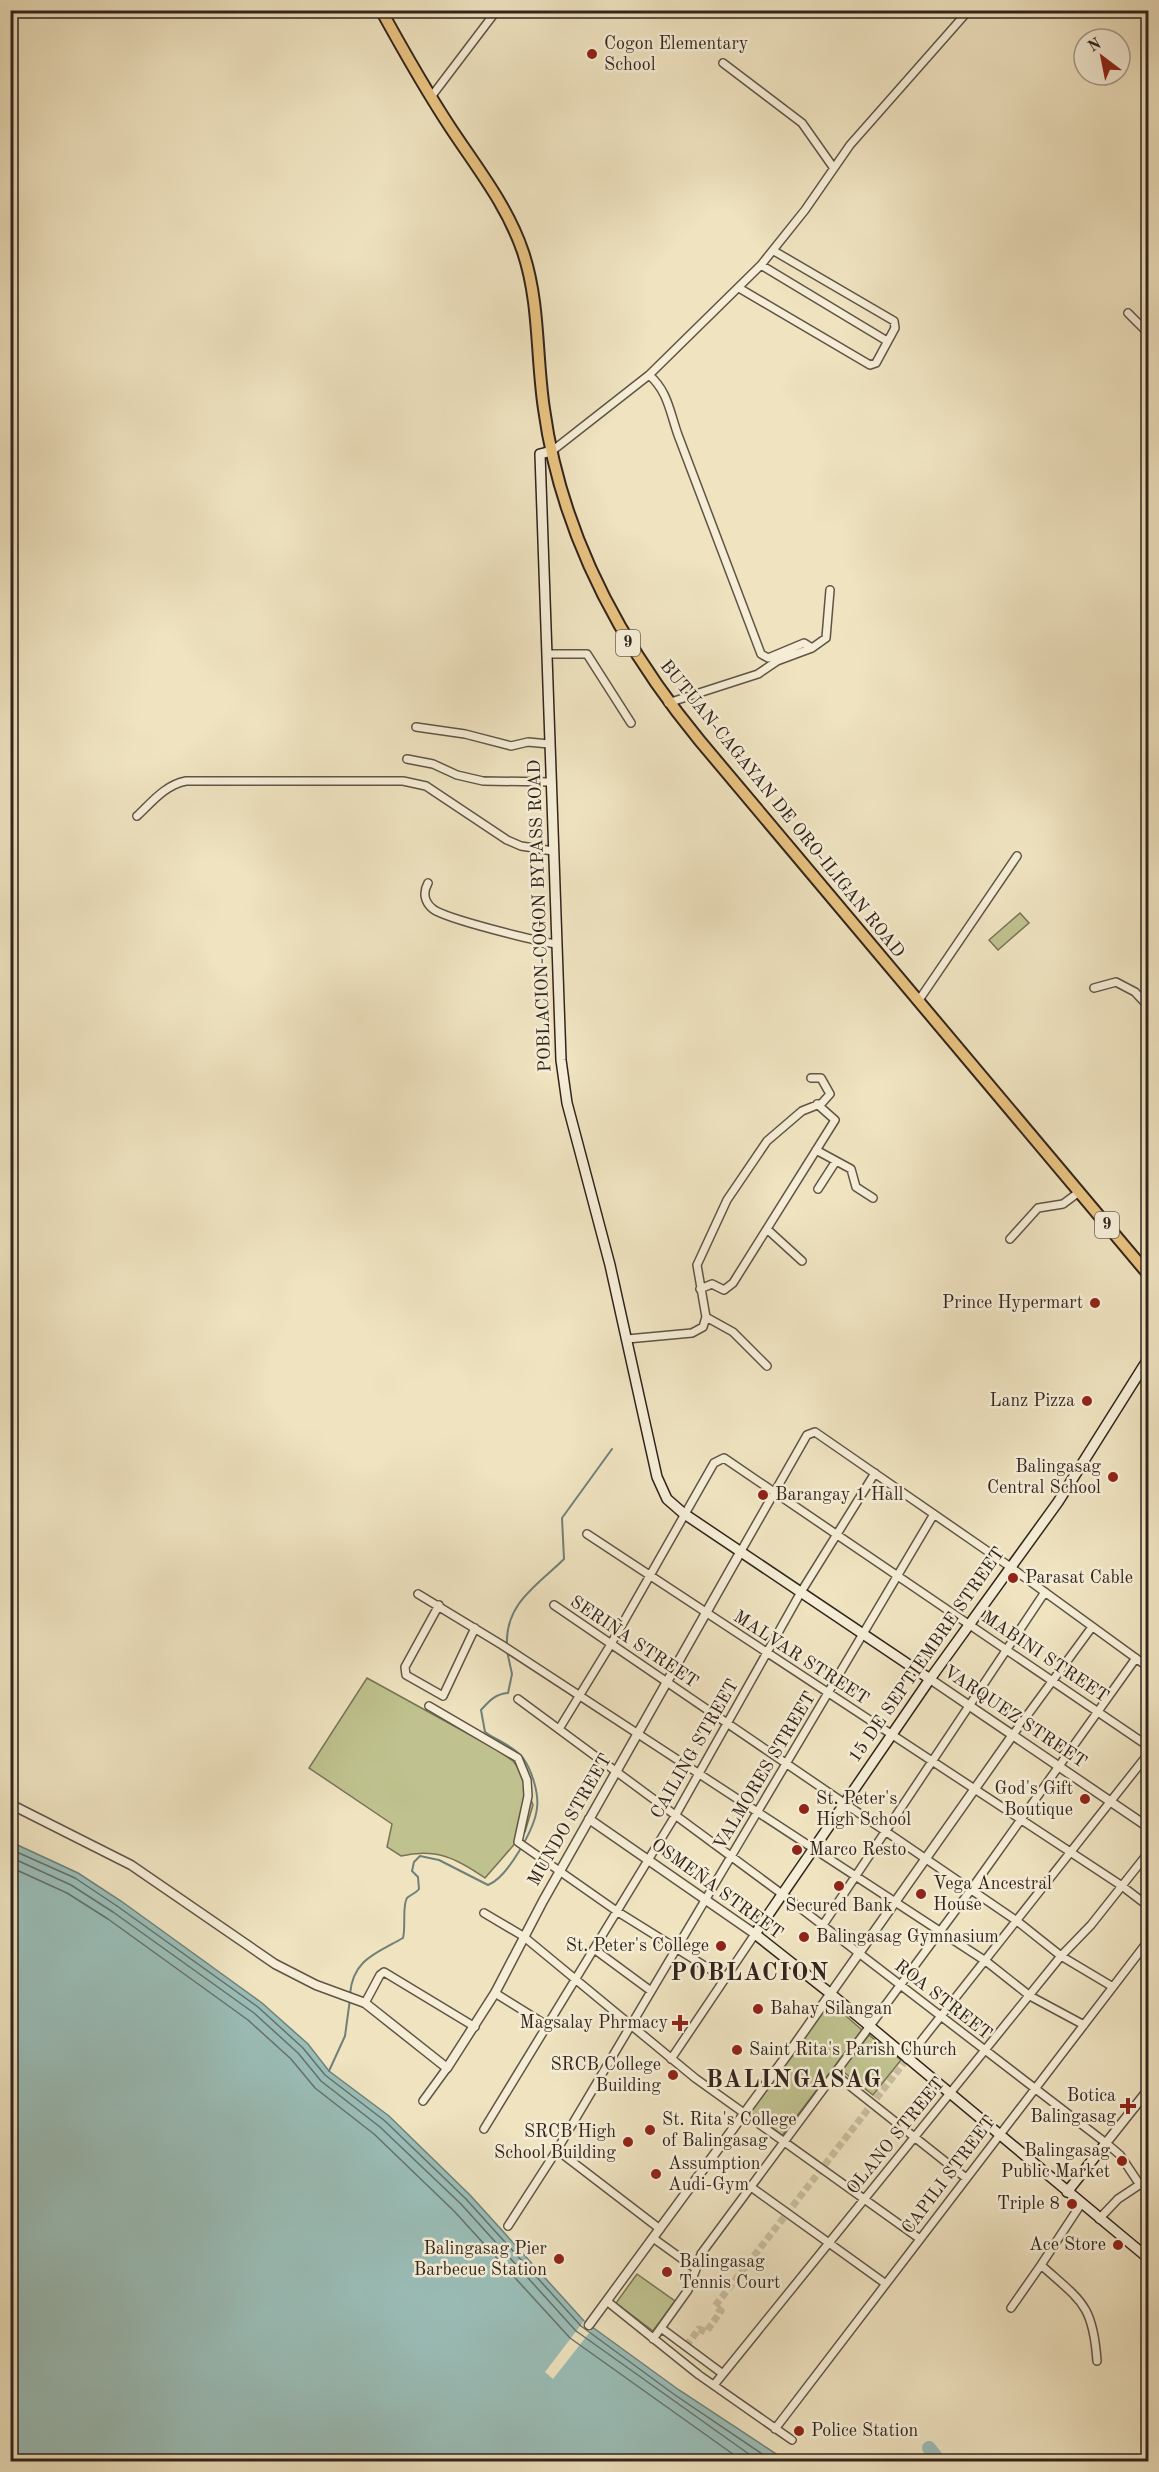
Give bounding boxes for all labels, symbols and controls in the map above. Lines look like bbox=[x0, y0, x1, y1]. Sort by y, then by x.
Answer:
north arrow bbox=[1072, 27, 1132, 87]
place label: Cogon Elementary School bbox=[604, 35, 749, 74]
text: N bbox=[1086, 36, 1105, 56]
marker: Cogon Elementary School bbox=[585, 47, 599, 61]
road number: 9 bbox=[616, 630, 640, 656]
street label: BUTUAN-CAGAYAN DE ORO-ILIGAN ROAD bbox=[656, 657, 908, 961]
street label: POBLACION-COGON BYPASS ROAD bbox=[526, 759, 554, 1073]
road number: 9 bbox=[1095, 1212, 1119, 1238]
place label: Prince Hypermart bbox=[942, 1294, 1083, 1312]
marker: Prince Hypermart bbox=[1088, 1296, 1102, 1310]
place label: Lanz Pizza bbox=[990, 1392, 1075, 1410]
marker: Lanz Pizza bbox=[1080, 1394, 1094, 1408]
place label: Balingasag Central School bbox=[987, 1458, 1101, 1497]
marker: Balingasag Central School bbox=[1106, 1470, 1120, 1484]
place label: Barangay 1 Hall bbox=[775, 1486, 904, 1504]
marker: Barangay 1 Hall bbox=[756, 1488, 770, 1502]
street label: 15 DE SEPTIEMBRE STREET bbox=[846, 1544, 1008, 1766]
place label: Parasat Cable bbox=[1025, 1569, 1133, 1587]
marker: Parasat Cable bbox=[1006, 1571, 1020, 1585]
street label: SERIÑA STREET bbox=[567, 1588, 704, 1691]
street label: MALVAR STREET bbox=[730, 1608, 872, 1708]
street label: MABINI STREET bbox=[978, 1608, 1112, 1706]
street label: VARQUEZ STREET bbox=[940, 1662, 1090, 1772]
street label: CAILING STREET bbox=[648, 1676, 742, 1822]
street label: VALMORES STREET bbox=[711, 1689, 819, 1853]
street label: MUNDO STREET bbox=[525, 1751, 615, 1889]
place label: God's Gift Boutique bbox=[994, 1780, 1073, 1819]
place label: St. Peter's High School bbox=[816, 1790, 911, 1829]
marker: God's Gift Boutique bbox=[1078, 1792, 1092, 1806]
marker: St. Peter's High School bbox=[797, 1802, 811, 1816]
street label: OSMEÑA STREET bbox=[648, 1831, 789, 1943]
place label: Marco Resto bbox=[809, 1841, 906, 1859]
marker: Marco Resto bbox=[790, 1843, 804, 1857]
place label: Vega Ancestral House bbox=[933, 1875, 1052, 1914]
marker: Secured Bank bbox=[832, 1879, 846, 1893]
marker: Vega Ancestral House bbox=[914, 1887, 928, 1901]
place label: Secured Bank bbox=[785, 1897, 893, 1915]
place label: Balingasag Gymnasium bbox=[816, 1928, 999, 1946]
marker: Balingasag Gymnasium bbox=[797, 1930, 811, 1944]
place label: St. Peter's College bbox=[566, 1937, 709, 1955]
marker: St. Peter's College bbox=[714, 1939, 728, 1953]
street label: ROA STREET bbox=[891, 1957, 995, 2043]
district label: POBLACION bbox=[670, 1962, 830, 1986]
place label: Bahay Silangan bbox=[770, 2000, 892, 2018]
marker: Bahay Silangan bbox=[751, 2002, 765, 2016]
place label: Magsalay Phrmacy bbox=[520, 2014, 668, 2032]
marker: Magsalay Phrmacy bbox=[673, 2016, 687, 2030]
place label: Saint Rita's Parish Church bbox=[749, 2041, 957, 2059]
marker: Saint Rita's Parish Church bbox=[730, 2043, 744, 2057]
place label: SRCB College Building bbox=[550, 2056, 661, 2095]
marker: SRCB College Building bbox=[666, 2068, 680, 2082]
district label: BALINGASAG bbox=[706, 2069, 882, 2093]
street label: OLANO STREET bbox=[844, 2074, 948, 2198]
place label: Botica Balingasag bbox=[1030, 2087, 1116, 2126]
marker: Botica Balingasag bbox=[1121, 2099, 1135, 2113]
place label: St. Rita's College of Balingasag bbox=[662, 2111, 797, 2150]
street label: CAPILI STREET bbox=[899, 2112, 999, 2238]
place label: SRCB High School Building bbox=[494, 2123, 616, 2162]
marker: St. Rita's College of Balingasag bbox=[643, 2123, 657, 2137]
marker: SRCB High School Building bbox=[621, 2135, 635, 2149]
place label: Balingasag Public Market bbox=[1001, 2142, 1110, 2181]
marker: Balingasag Public Market bbox=[1115, 2154, 1129, 2168]
place label: Assumption Audi-Gym bbox=[668, 2155, 761, 2194]
marker: Assumption Audi-Gym bbox=[649, 2167, 663, 2181]
place label: Triple 8 bbox=[997, 2195, 1060, 2213]
marker: Triple 8 bbox=[1065, 2197, 1079, 2211]
place label: Ace Store bbox=[1029, 2236, 1106, 2254]
marker: Ace Store bbox=[1111, 2238, 1125, 2252]
place label: Balingasag Pier Barbecue Station bbox=[414, 2240, 548, 2279]
marker: Balingasag Pier Barbecue Station bbox=[552, 2252, 566, 2266]
place label: Balingasag Tennis Court bbox=[679, 2253, 780, 2292]
marker: Balingasag Tennis Court bbox=[660, 2265, 674, 2279]
place label: Police Station bbox=[811, 2422, 919, 2440]
marker: Police Station bbox=[792, 2424, 806, 2438]

